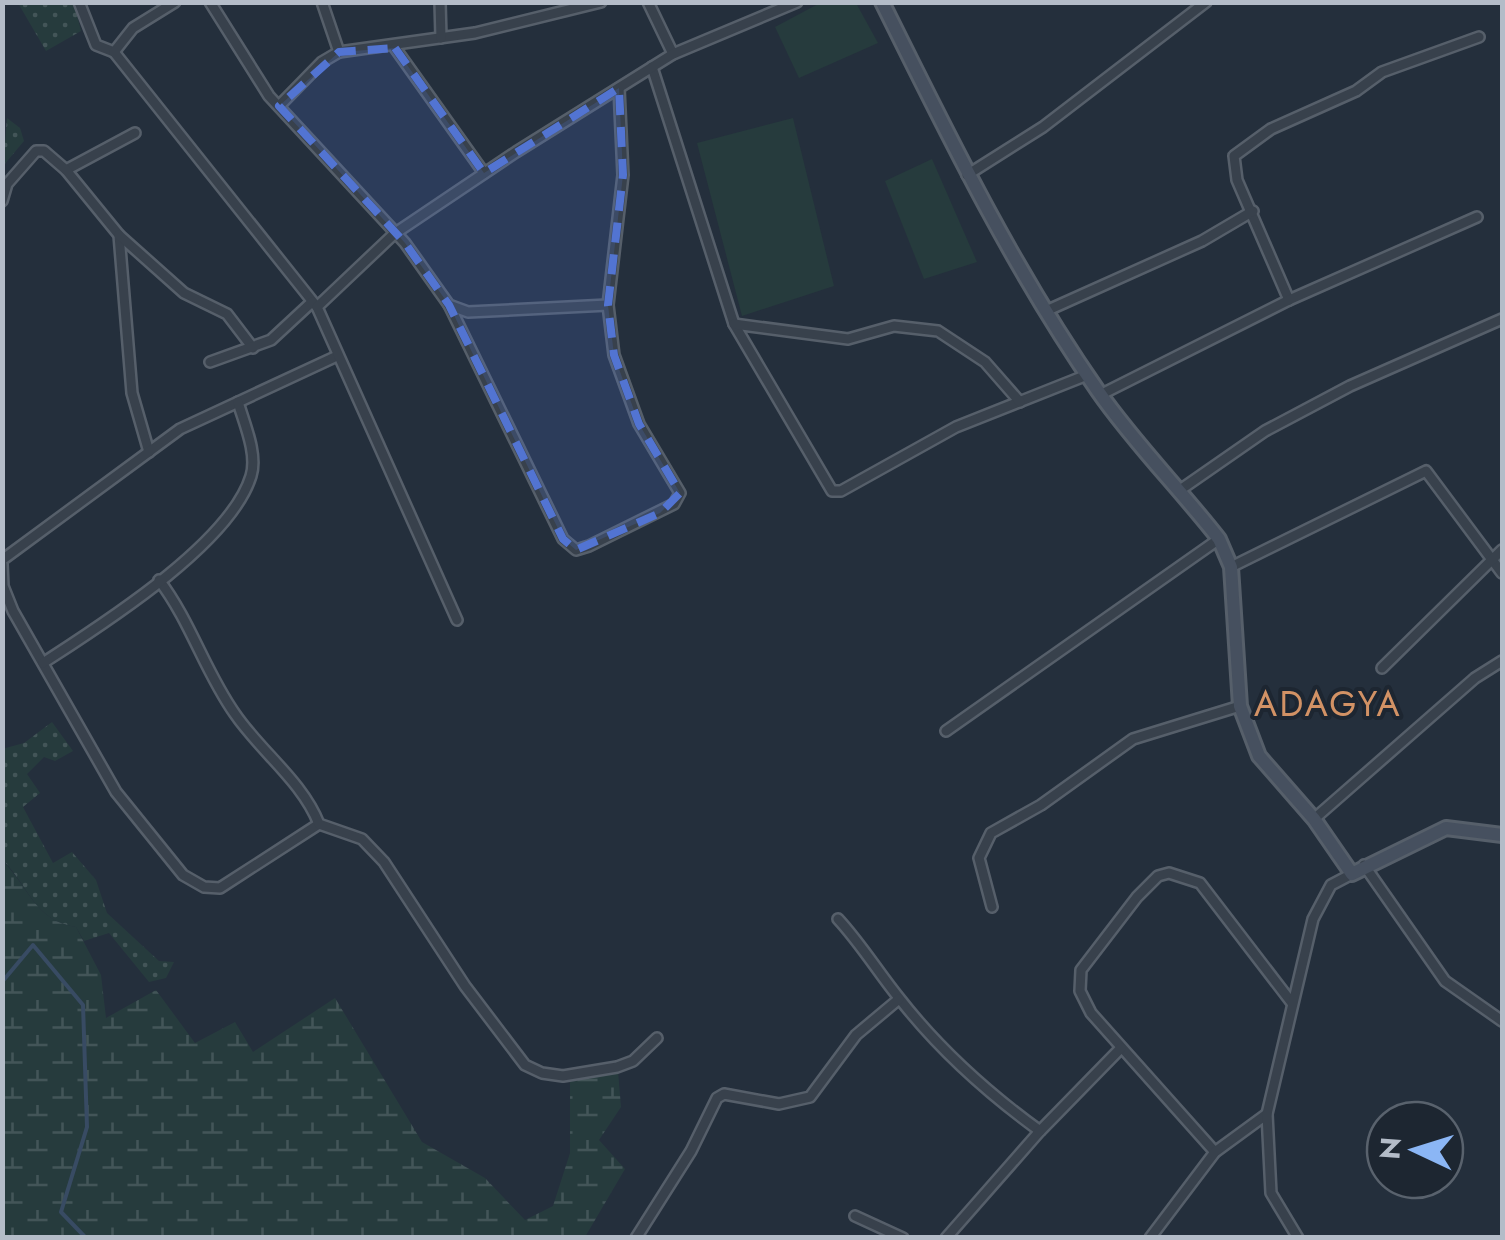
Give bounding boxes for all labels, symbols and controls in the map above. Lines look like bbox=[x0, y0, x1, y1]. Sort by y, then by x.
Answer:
district label: ADAGYA bbox=[1254, 679, 1402, 729]
north arrow bbox=[1365, 1100, 1465, 1200]
text: N bbox=[1369, 1136, 1412, 1161]

